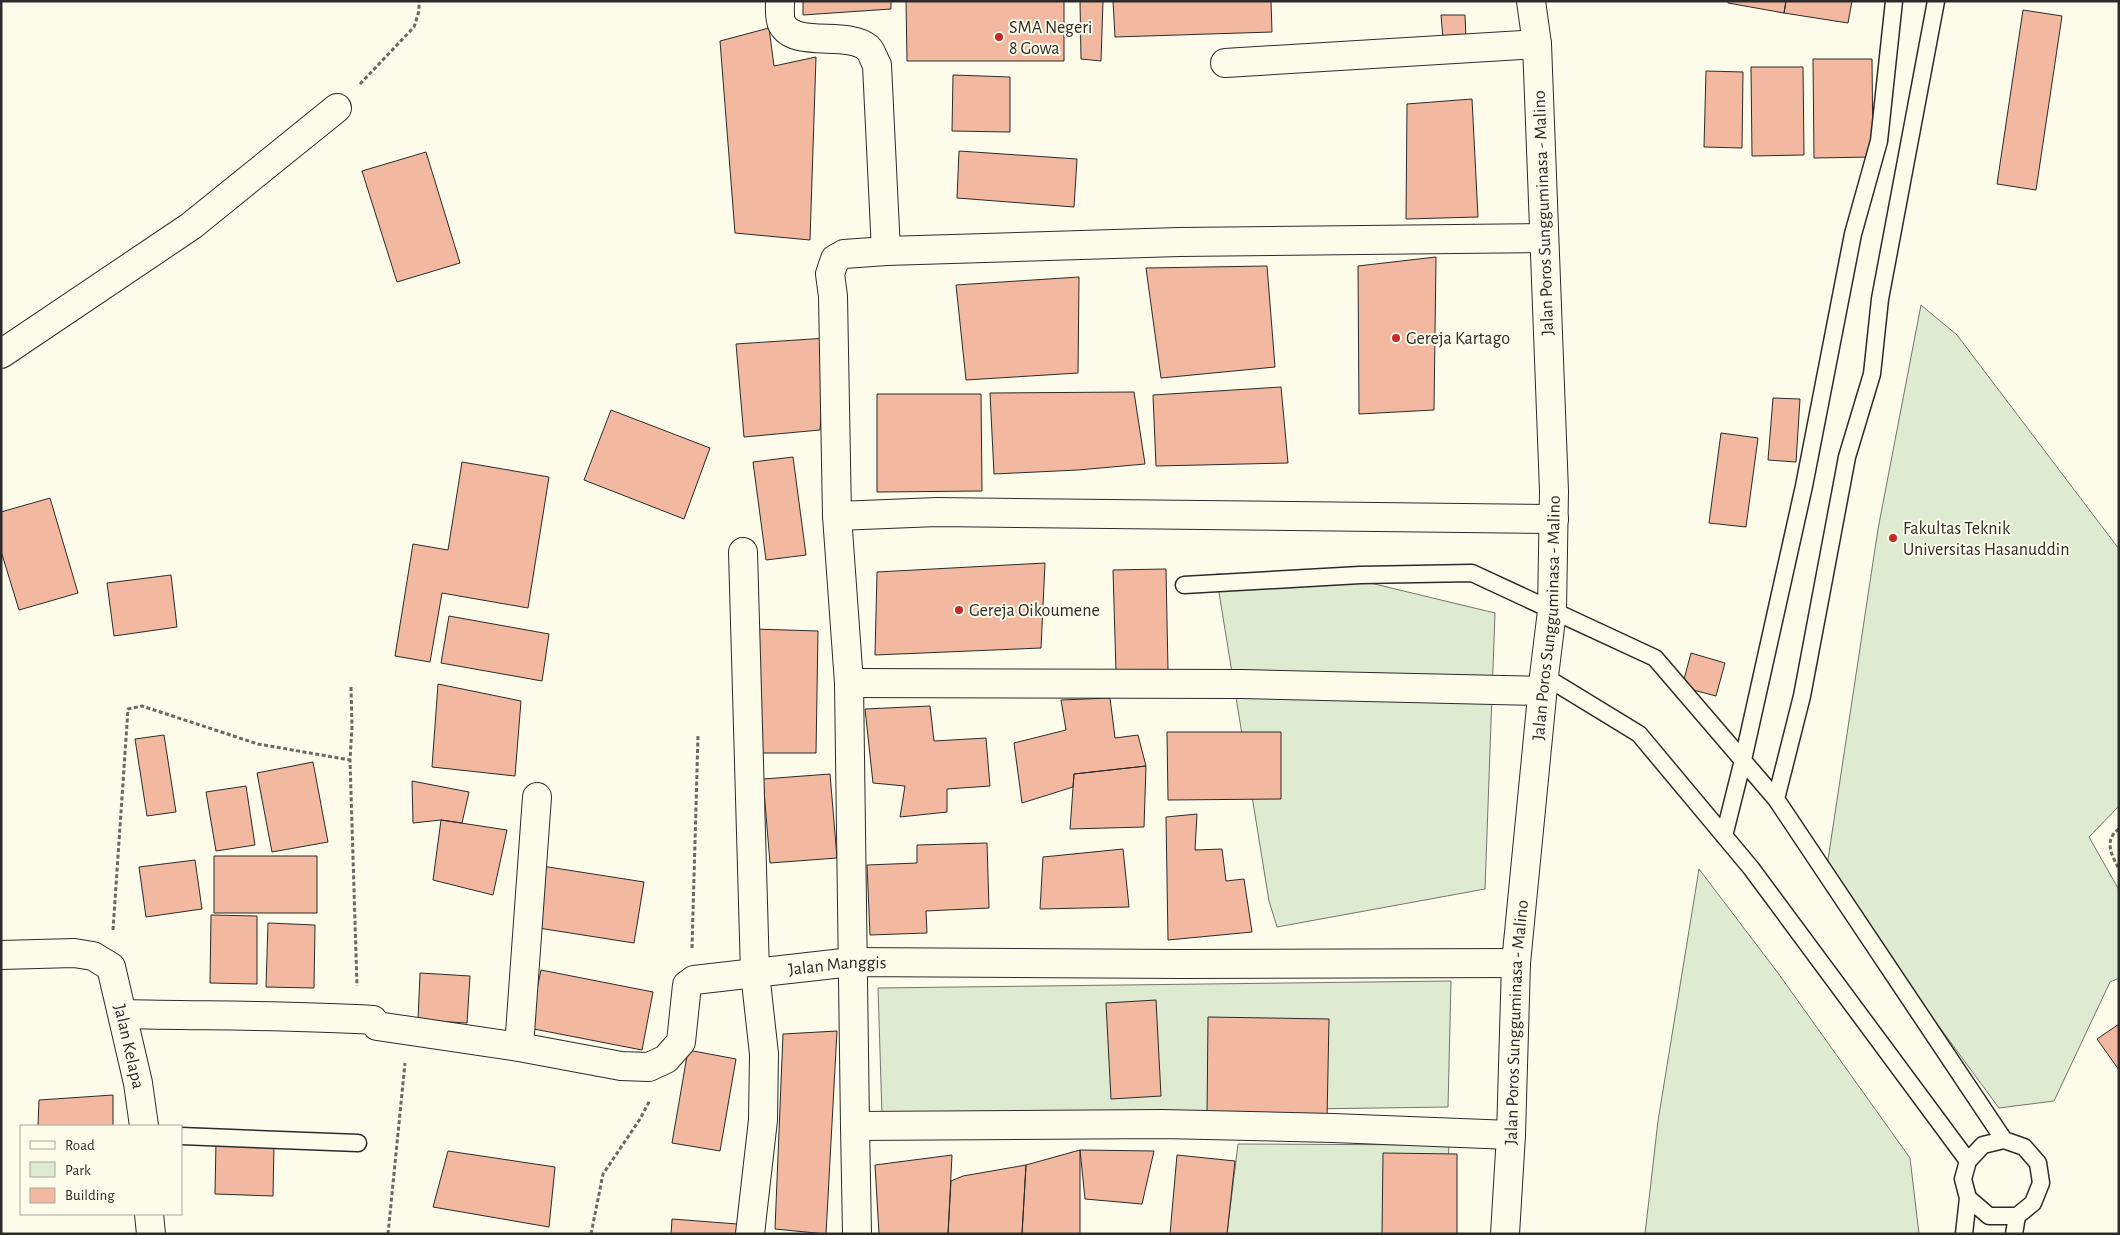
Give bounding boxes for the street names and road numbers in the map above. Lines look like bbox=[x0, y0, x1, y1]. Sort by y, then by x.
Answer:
street label: Jalan Poros Sungguminasa - Malino bbox=[1531, 90, 1557, 336]
street label: Jalan Poros Sungguminasa - Malino bbox=[1530, 495, 1564, 741]
street label: Jalan Poros Sungguminasa - Malino bbox=[1502, 899, 1532, 1146]
street label: Jalan Manggis bbox=[787, 954, 886, 979]
street label: Jalan Kelapa bbox=[110, 1003, 147, 1090]

